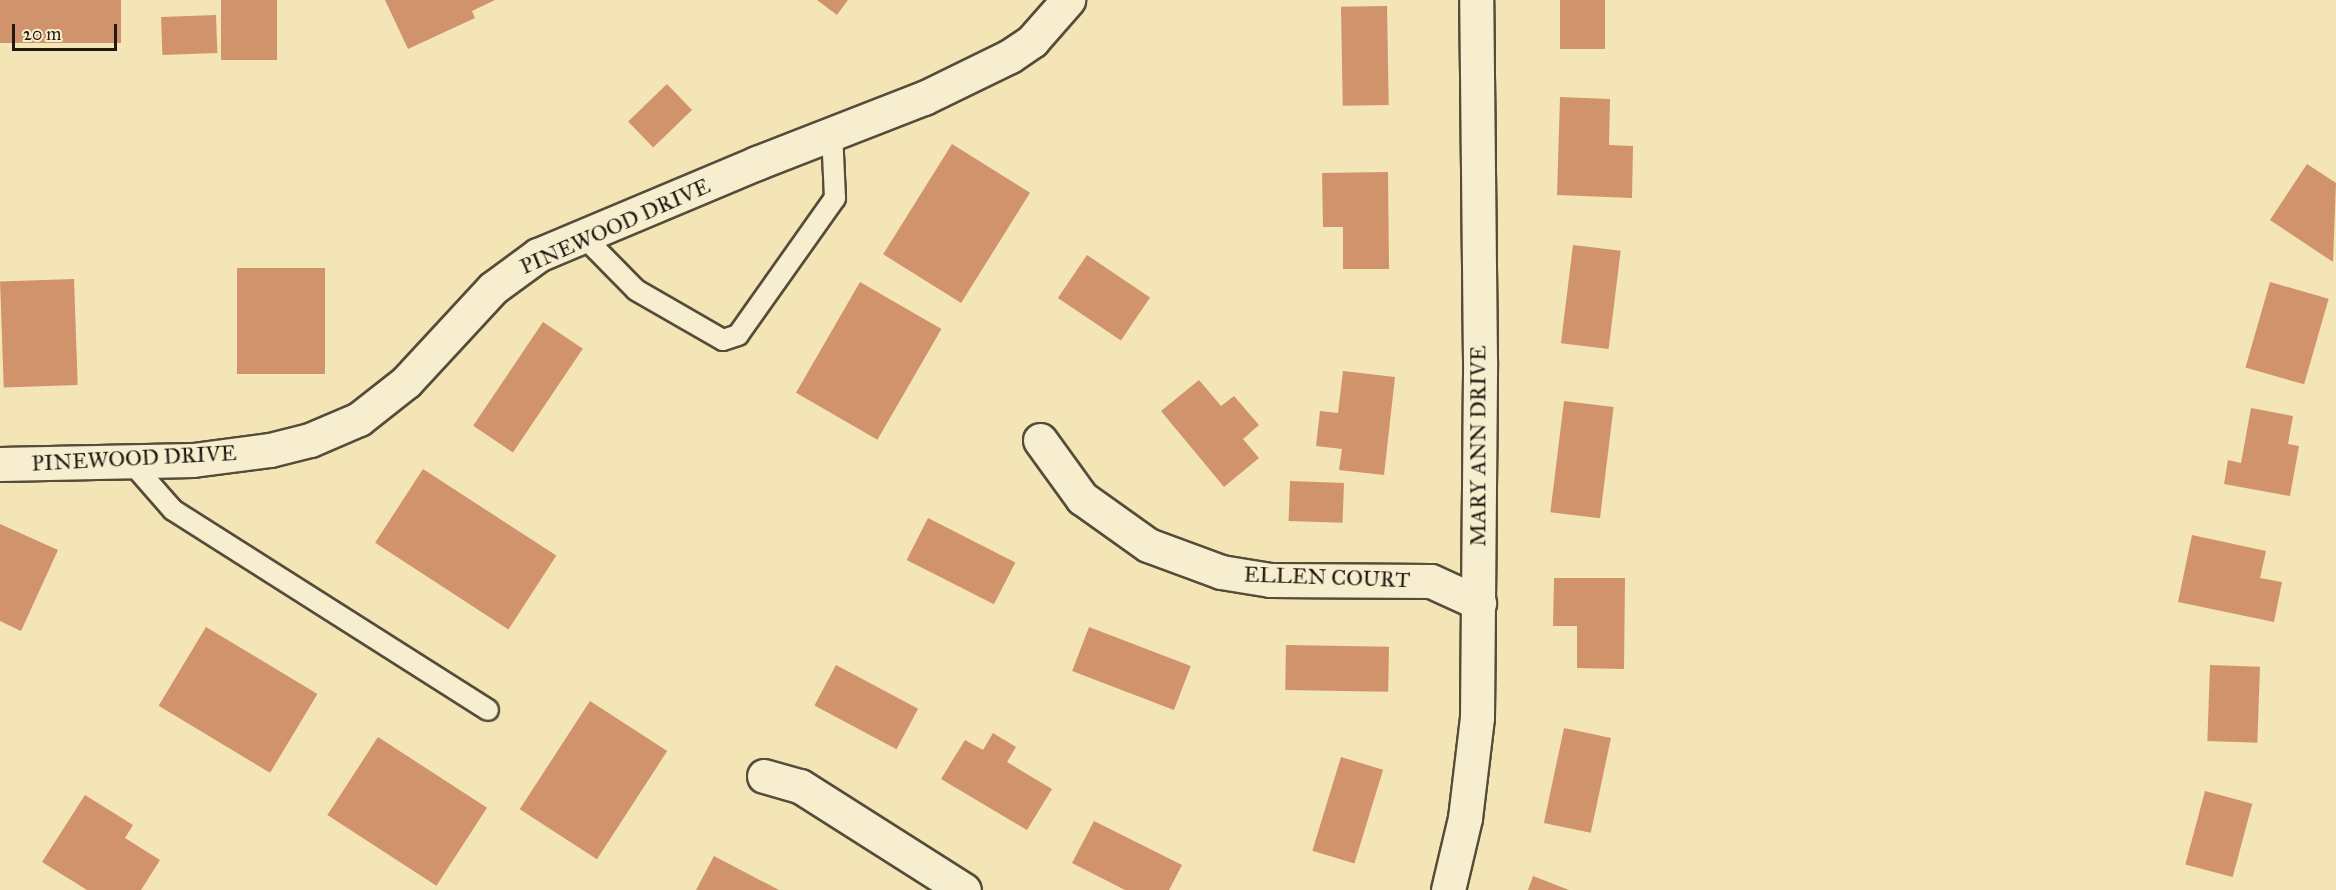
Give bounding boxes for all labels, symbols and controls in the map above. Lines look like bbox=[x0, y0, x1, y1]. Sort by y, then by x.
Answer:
scale bar bbox=[15, 12, 120, 50]
text: 20 m bbox=[23, 23, 61, 45]
street label: PINEWOOD DRIVE bbox=[516, 172, 714, 280]
street label: MARY ANN DRIVE bbox=[1465, 345, 1491, 547]
street label: PINEWOOD DRIVE bbox=[31, 439, 237, 477]
street label: ELLEN COURT bbox=[1243, 561, 1411, 593]

